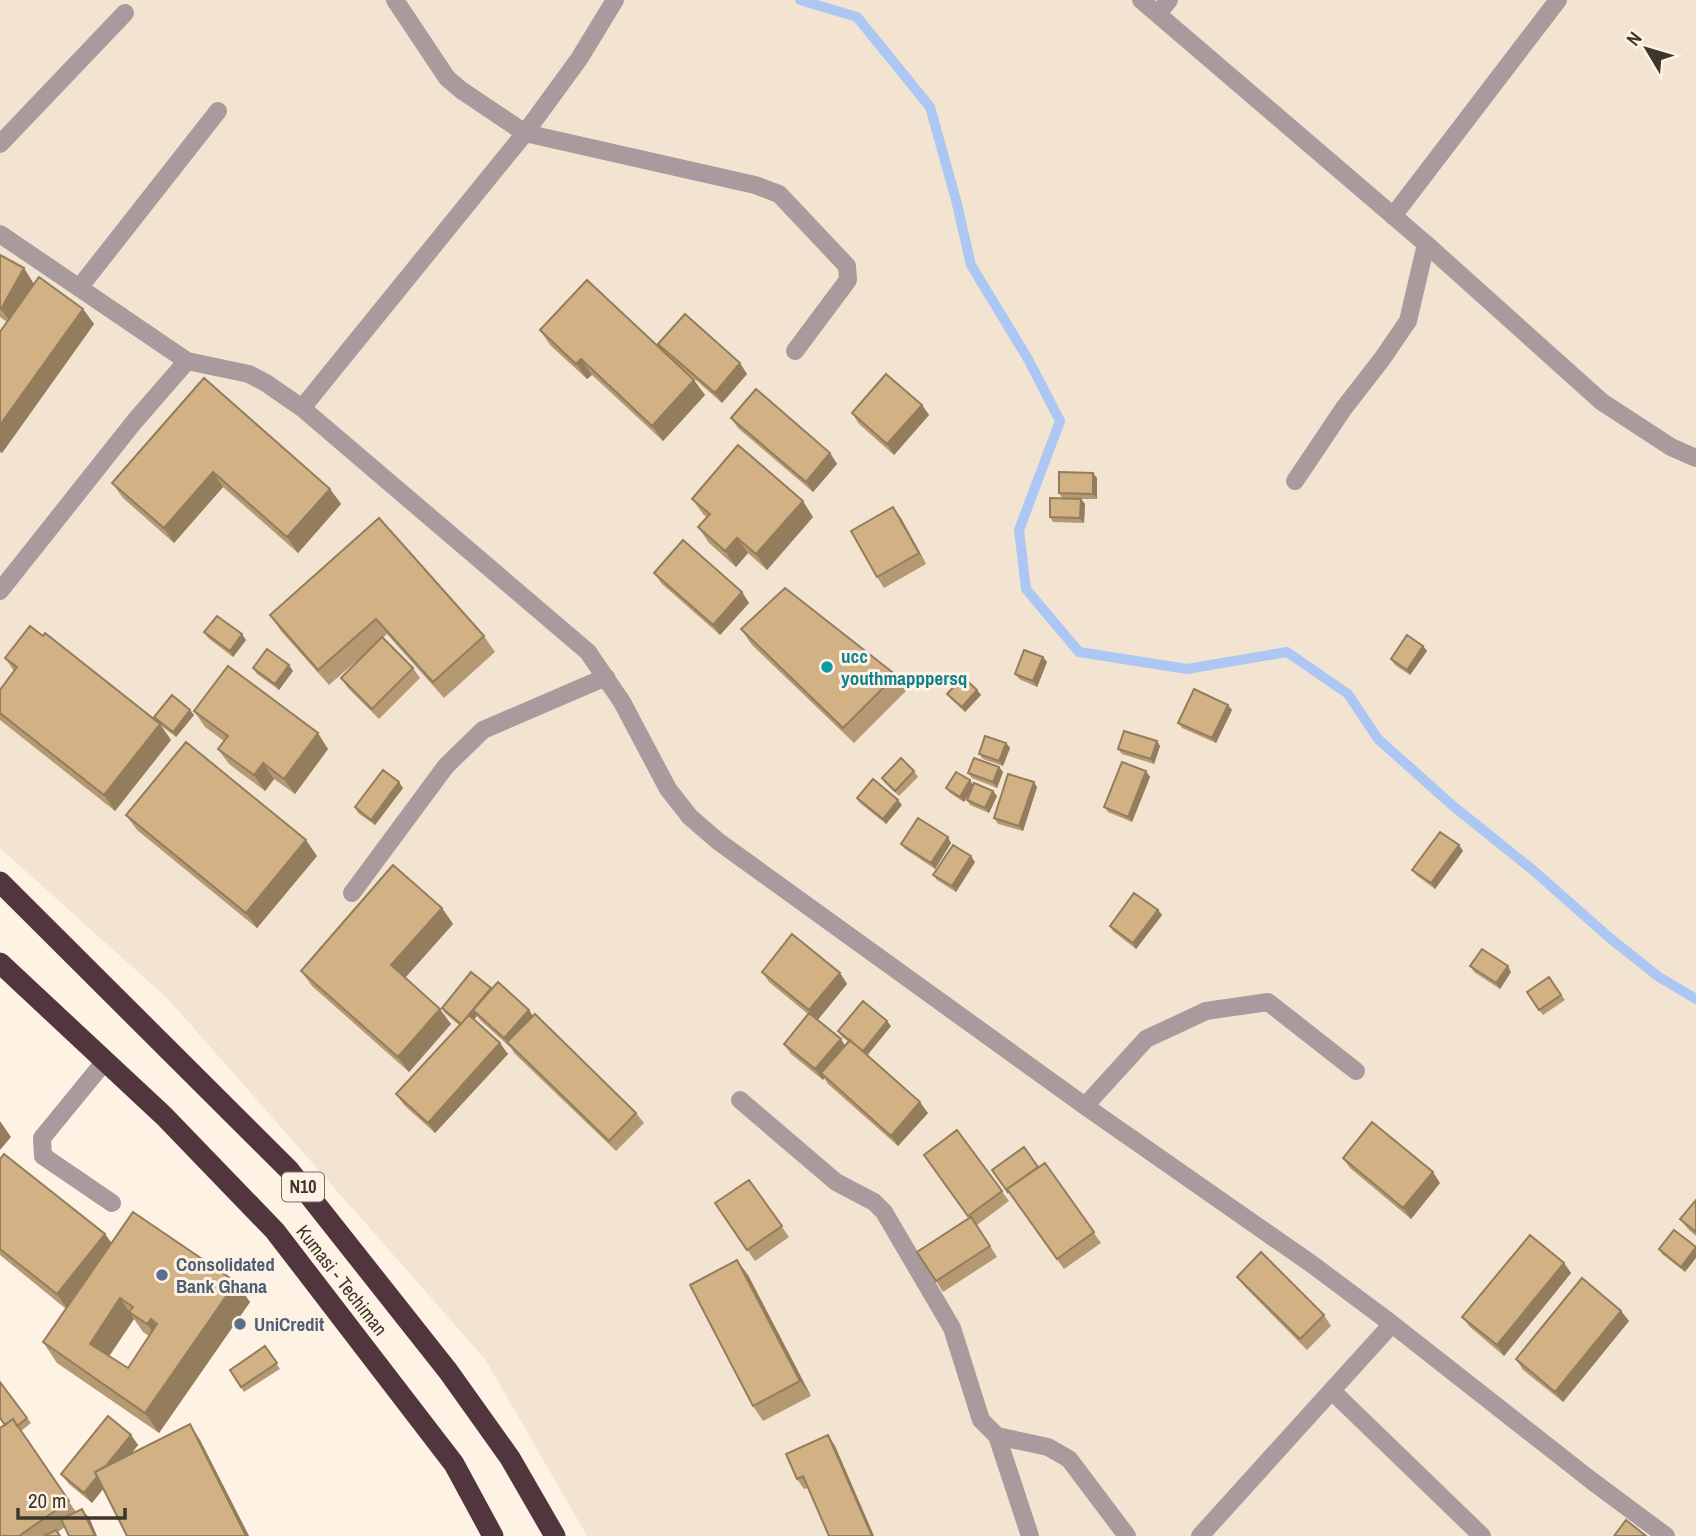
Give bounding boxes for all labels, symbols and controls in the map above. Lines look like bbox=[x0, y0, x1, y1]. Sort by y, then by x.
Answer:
north arrow bbox=[1612, 14, 1682, 84]
text: N bbox=[1620, 26, 1647, 51]
place label: ucc youthmapppersq bbox=[841, 643, 967, 691]
marker: ucc youthmapppersq bbox=[819, 659, 835, 675]
road number: N10 bbox=[282, 1172, 324, 1202]
street label: Kumasi - Techiman bbox=[291, 1219, 393, 1341]
place label: Consolidated Bank Ghana bbox=[176, 1251, 275, 1299]
marker: Consolidated Bank Ghana bbox=[154, 1267, 170, 1283]
place label: UniCredit bbox=[254, 1311, 324, 1337]
marker: UniCredit bbox=[232, 1316, 248, 1332]
scale bar bbox=[18, 1476, 124, 1520]
text: 20 m bbox=[28, 1486, 66, 1515]

